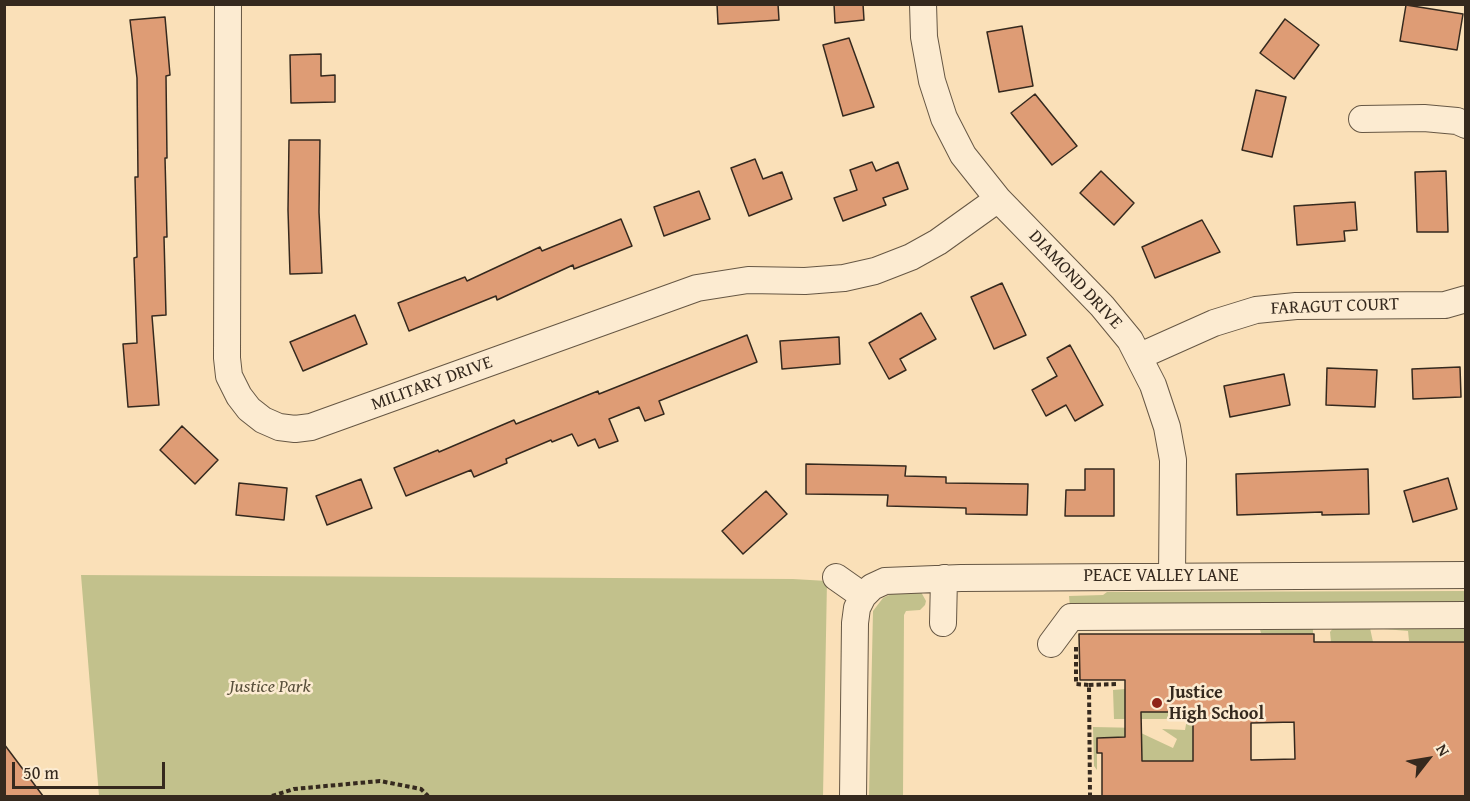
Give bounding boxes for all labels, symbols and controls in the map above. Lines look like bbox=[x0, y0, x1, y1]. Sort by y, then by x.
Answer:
street label: DIAMOND DRIVE bbox=[1024, 226, 1126, 334]
street label: FARAGUT COURT bbox=[1270, 294, 1400, 320]
street label: MILITARY DRIVE bbox=[368, 352, 496, 416]
street label: PEACE VALLEY LANE bbox=[1083, 565, 1239, 587]
park label: Justice Park bbox=[229, 676, 311, 698]
place label: Justice High School bbox=[1169, 682, 1264, 724]
marker: Justice High School bbox=[1150, 696, 1164, 710]
north arrow bbox=[1398, 729, 1458, 789]
text: N bbox=[1430, 739, 1456, 760]
scale bar bbox=[15, 750, 168, 788]
text: 50 m bbox=[23, 759, 59, 786]

